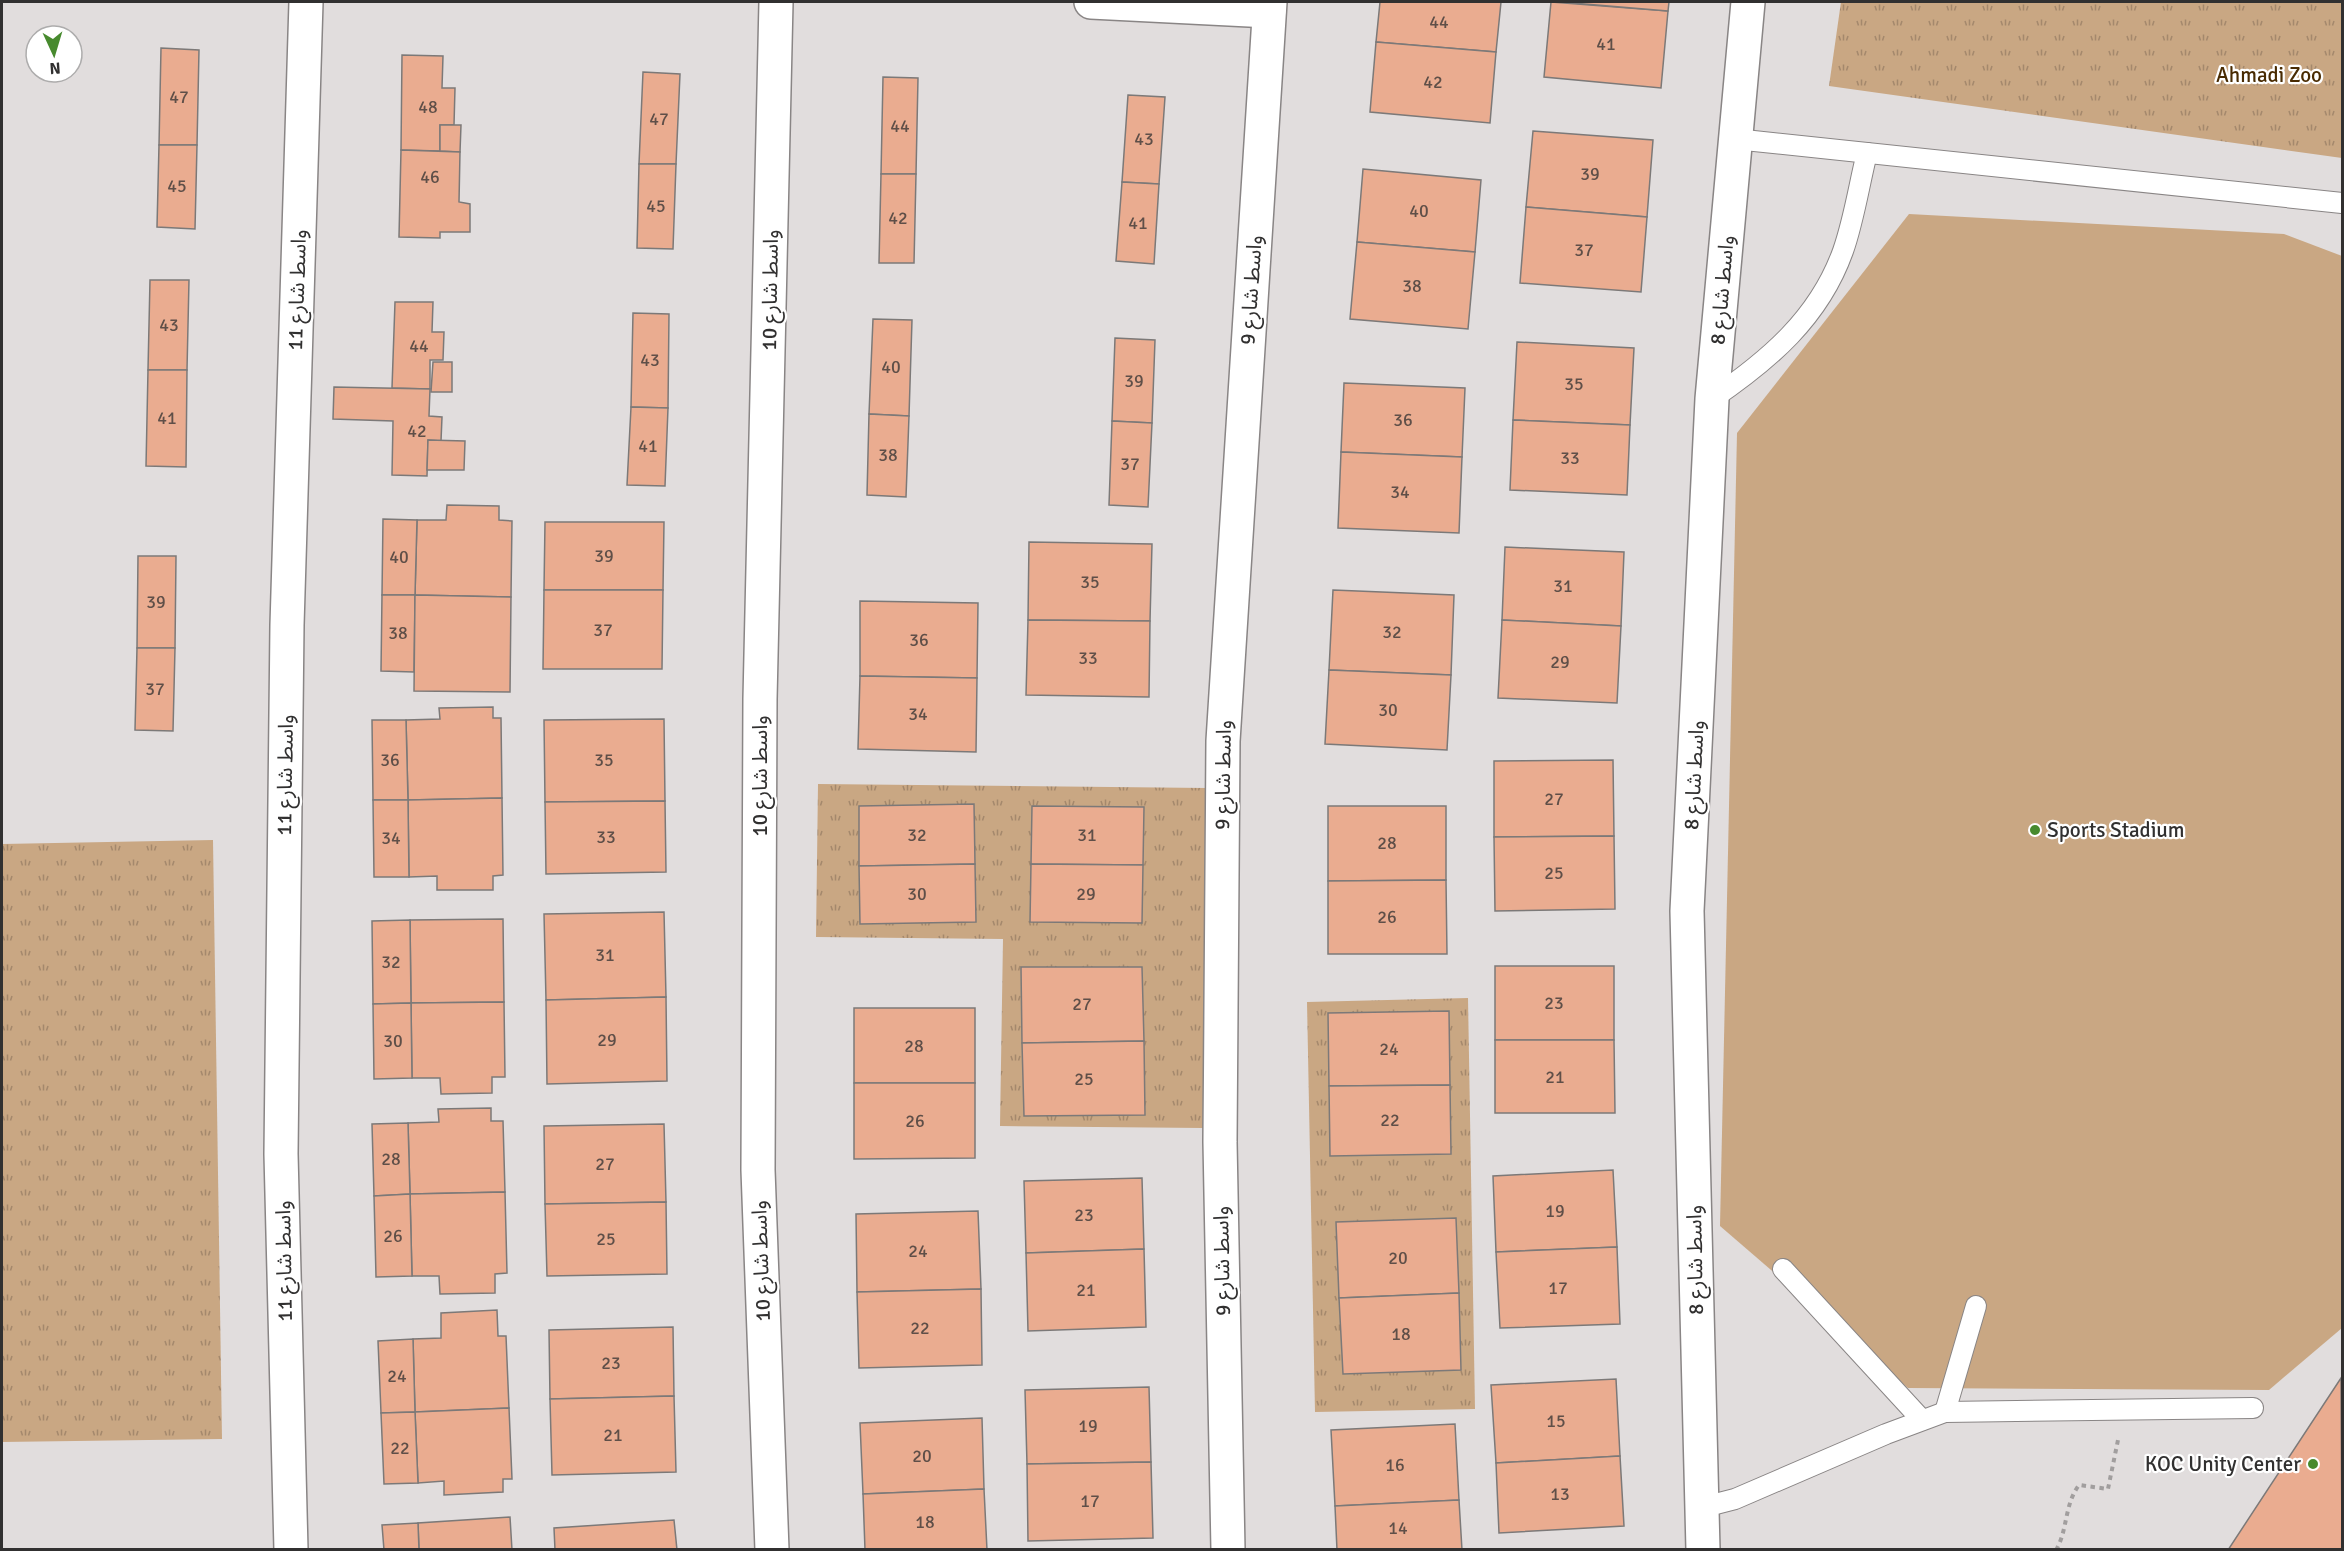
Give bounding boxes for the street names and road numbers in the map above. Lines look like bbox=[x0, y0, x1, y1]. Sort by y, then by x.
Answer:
street label: واسط شارع 11 bbox=[282, 229, 314, 351]
street label: واسط شارع 10 bbox=[756, 229, 786, 351]
street label: واسط شارع 9 bbox=[1234, 234, 1270, 346]
street label: واسط شارع 8 bbox=[1704, 234, 1742, 346]
street label: واسط شارع 11 bbox=[271, 714, 301, 836]
street label: واسط شارع 10 bbox=[747, 715, 775, 837]
street label: واسط شارع 8 bbox=[1678, 719, 1712, 831]
street label: واسط شارع 9 bbox=[1209, 720, 1239, 830]
street label: واسط شارع 11 bbox=[270, 1200, 300, 1322]
street label: واسط شارع 10 bbox=[746, 1200, 778, 1322]
street label: واسط شارع 8 bbox=[1681, 1205, 1711, 1315]
street label: واسط شارع 9 bbox=[1208, 1206, 1238, 1316]

